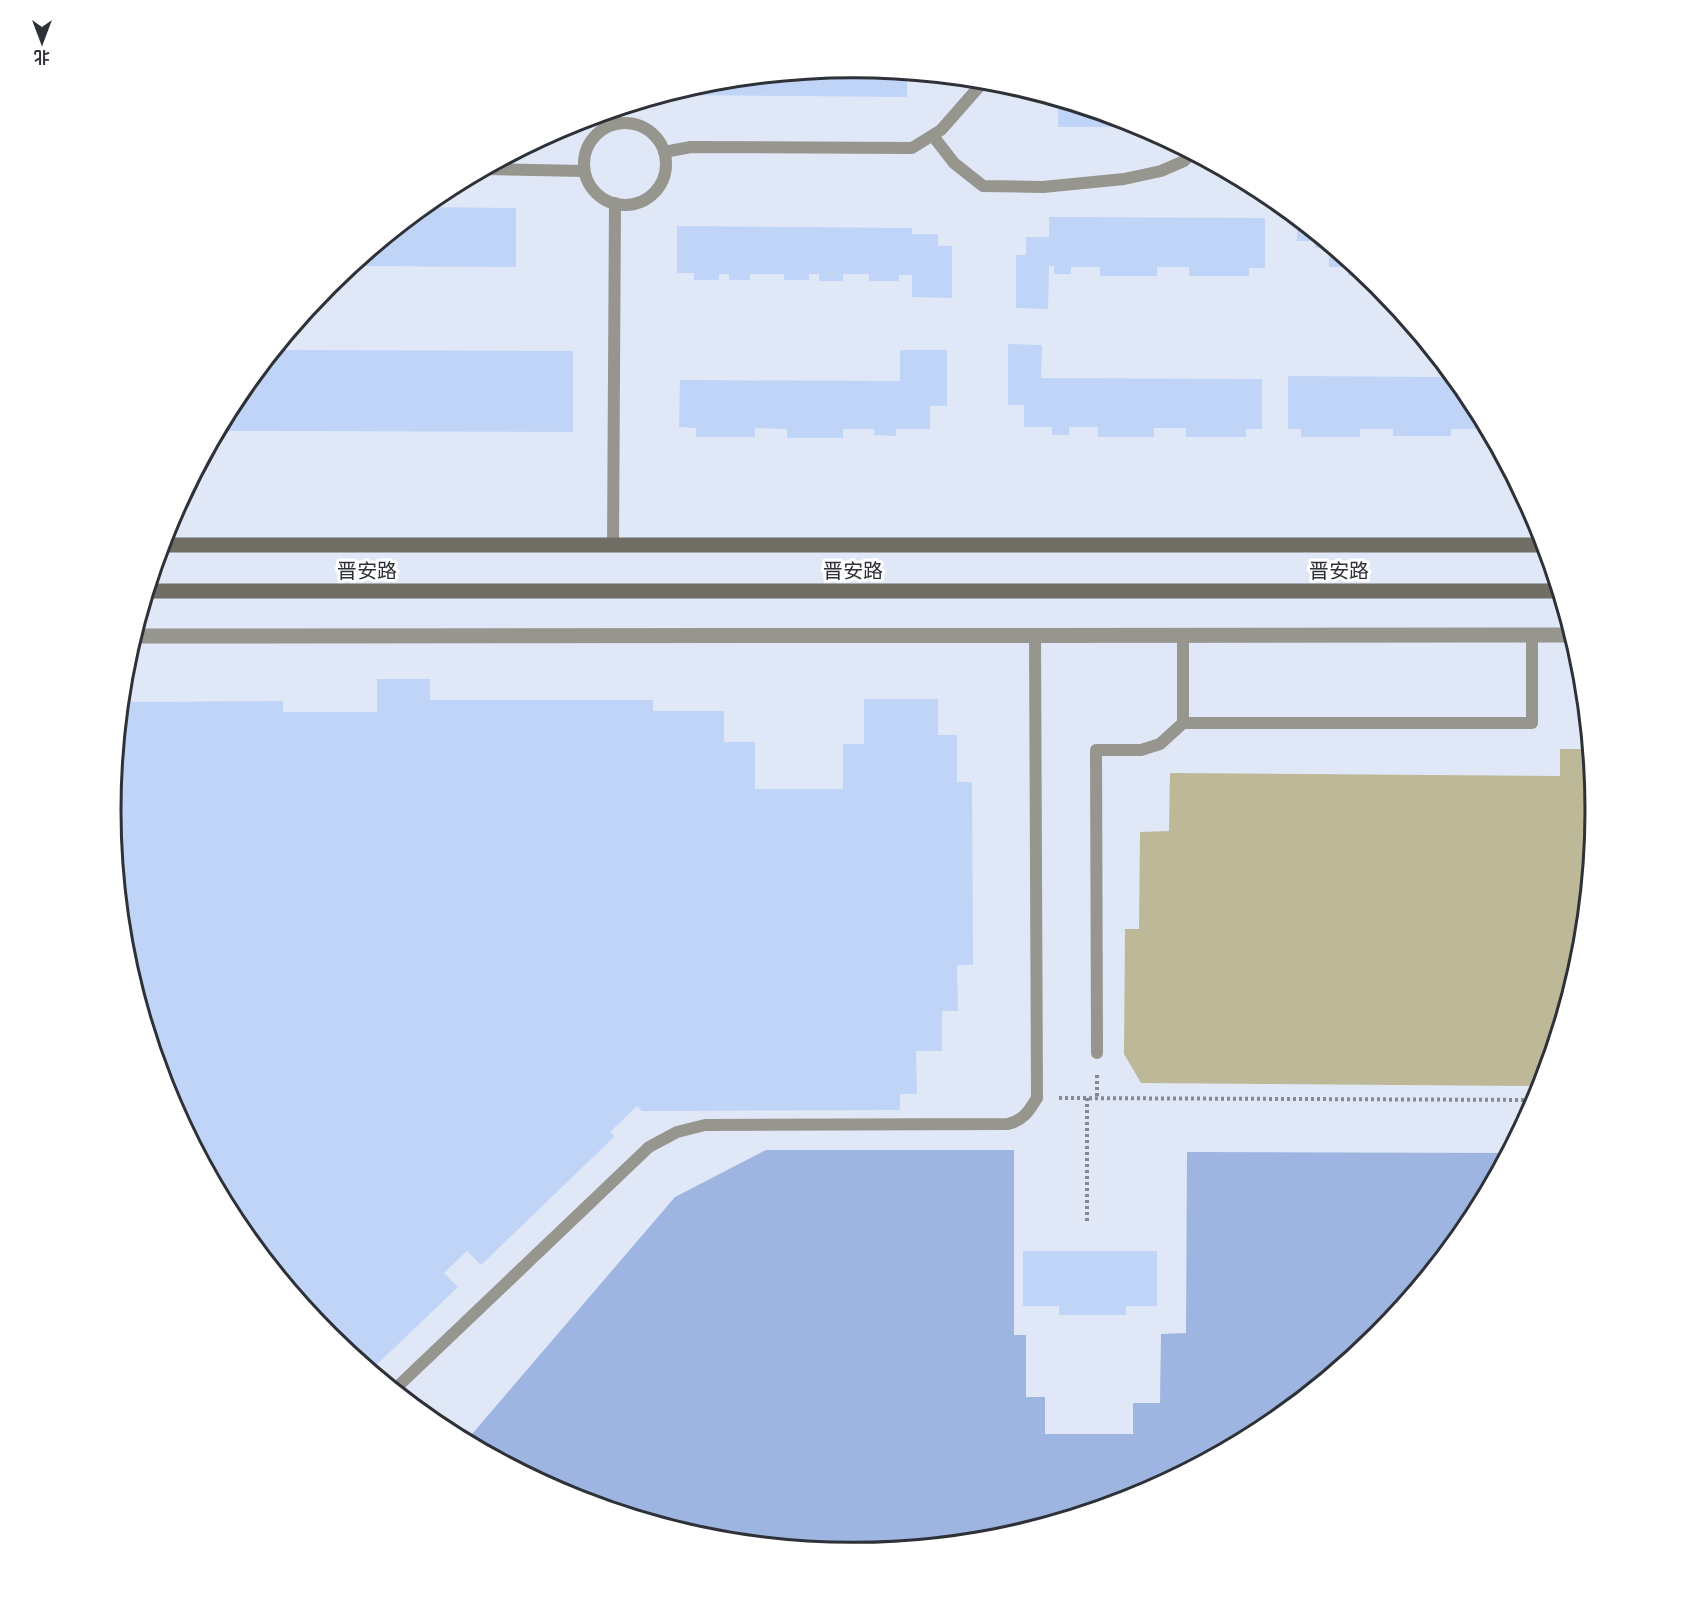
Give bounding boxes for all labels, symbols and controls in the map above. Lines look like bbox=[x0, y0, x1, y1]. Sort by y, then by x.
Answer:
north arrow bbox=[12, 12, 72, 72]
text: 北 bbox=[34, 48, 50, 67]
street label: 晋安路 bbox=[337, 558, 397, 582]
street label: 晋安路 bbox=[823, 558, 883, 582]
street label: 晋安路 bbox=[1309, 558, 1369, 582]

